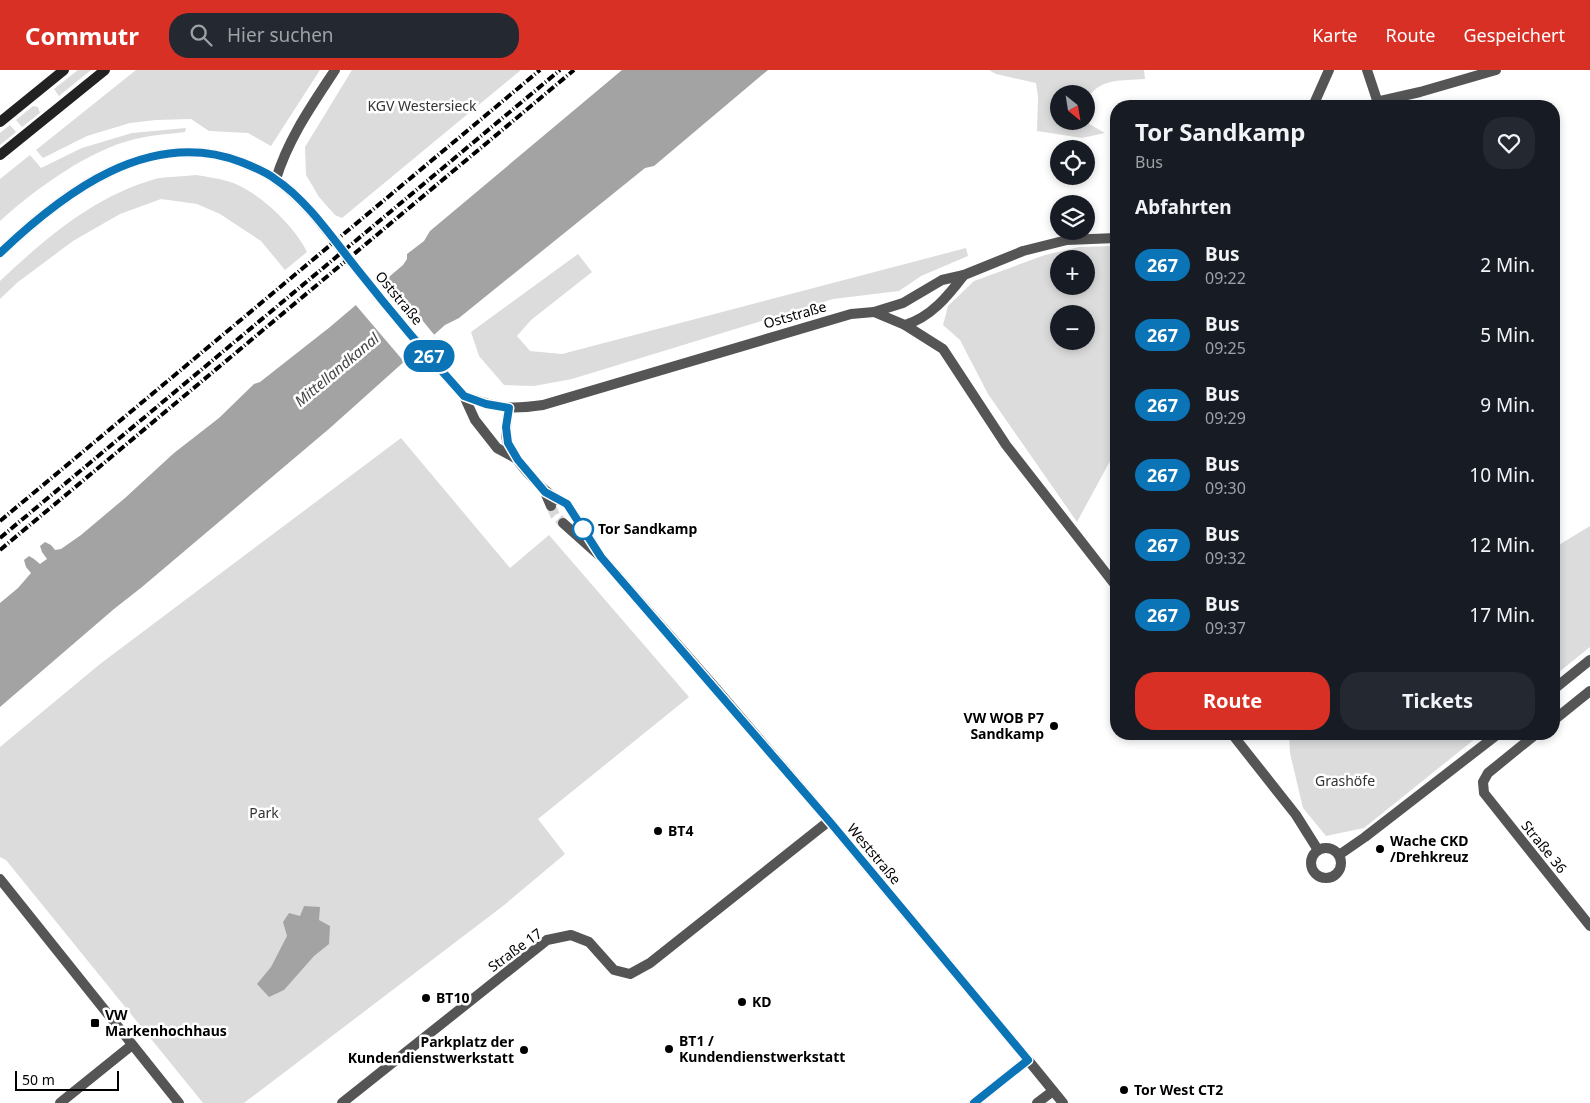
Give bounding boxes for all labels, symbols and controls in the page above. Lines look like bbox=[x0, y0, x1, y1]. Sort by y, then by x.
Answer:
search box bbox=[169, 13, 519, 58]
text: Commutr bbox=[25, 19, 139, 52]
icon: search bbox=[187, 21, 215, 49]
text: Hier suchen bbox=[227, 22, 334, 48]
text: Karte bbox=[1312, 23, 1358, 47]
text: Route bbox=[1386, 23, 1435, 47]
text: Gespeichert bbox=[1463, 23, 1565, 47]
north arrow bbox=[1050, 85, 1095, 130]
map controls bbox=[1050, 85, 1095, 350]
park label: KGV Westersieck bbox=[367, 96, 477, 115]
text: Tor Sandkamp bbox=[1135, 115, 1305, 148]
button: heart bbox=[1483, 117, 1535, 169]
button: locate bbox=[1050, 140, 1095, 185]
text: Bus bbox=[1135, 151, 1163, 173]
text: Abfahrten bbox=[1135, 194, 1232, 220]
button: layers bbox=[1050, 195, 1095, 240]
text: Bus bbox=[1205, 241, 1240, 267]
button: + bbox=[1050, 250, 1095, 295]
text: 2 Min. bbox=[1480, 252, 1535, 278]
text: 267 bbox=[1147, 253, 1178, 277]
street label: Oststraße bbox=[371, 267, 427, 329]
text: 09:22 bbox=[1205, 267, 1246, 289]
street label: Oststraße bbox=[761, 296, 829, 333]
button: − bbox=[1050, 305, 1095, 350]
text: Bus bbox=[1205, 311, 1240, 337]
text: 5 Min. bbox=[1480, 322, 1535, 348]
text: 267 bbox=[1147, 323, 1178, 347]
water label: Mittellandkanal bbox=[290, 327, 384, 411]
text: 09:25 bbox=[1205, 337, 1246, 359]
line badge: 267 bbox=[400, 340, 458, 372]
text: 267 bbox=[414, 344, 444, 368]
text: Bus bbox=[1205, 381, 1240, 407]
text: 9 Min. bbox=[1480, 392, 1535, 418]
text: 267 bbox=[1147, 393, 1178, 417]
text: 09:29 bbox=[1205, 407, 1246, 429]
text: Bus bbox=[1205, 451, 1240, 477]
text: 10 Min. bbox=[1469, 462, 1535, 488]
text: 267 bbox=[1147, 463, 1178, 487]
text: 09:30 bbox=[1205, 477, 1246, 499]
marker: Tor Sandkamp bbox=[572, 518, 594, 540]
place label: Tor Sandkamp bbox=[598, 519, 698, 538]
text: Bus bbox=[1205, 521, 1240, 547]
text: 12 Min. bbox=[1469, 532, 1535, 558]
text: 267 bbox=[1147, 533, 1178, 557]
text: 09:32 bbox=[1205, 547, 1246, 569]
text: Bus bbox=[1205, 591, 1240, 617]
text: 17 Min. bbox=[1469, 602, 1535, 628]
text: 267 bbox=[1147, 603, 1178, 627]
text: 09:37 bbox=[1205, 617, 1246, 639]
button: Route bbox=[1135, 672, 1330, 730]
button: Tickets bbox=[1340, 672, 1535, 730]
place label: VW WOB P7 Sandkamp bbox=[964, 708, 1044, 743]
marker: VW WOB P7 Sandkamp bbox=[1048, 720, 1060, 732]
park label: Grashöfe bbox=[1315, 771, 1375, 790]
park label: Park bbox=[249, 803, 279, 822]
street label: Straße 36 bbox=[1517, 816, 1571, 877]
street label: Weststraße bbox=[843, 819, 906, 888]
place label: BT4 bbox=[668, 821, 693, 840]
marker: BT4 bbox=[652, 825, 664, 837]
place label: Wache CKD /Drehkreuz bbox=[1390, 831, 1469, 866]
marker: Wache CKD /Drehkreuz bbox=[1374, 843, 1386, 855]
street label: Straße 17 bbox=[484, 924, 546, 976]
place label: BT10 bbox=[436, 988, 469, 1007]
marker: BT10 bbox=[420, 992, 432, 1004]
place label: KD bbox=[752, 992, 772, 1011]
marker: KD bbox=[736, 996, 748, 1008]
place label: VW Markenhochhaus bbox=[105, 1005, 227, 1040]
marker: VW Markenhochhaus bbox=[89, 1017, 101, 1029]
place label: BT1 / Kundendienstwerkstatt bbox=[679, 1031, 845, 1066]
place label: Parkplatz der Kundendienstwerkstatt bbox=[348, 1032, 515, 1067]
marker: BT1 / Kundendienstwerkstatt bbox=[663, 1043, 675, 1055]
marker: Parkplatz der Kundendienstwerkstatt bbox=[518, 1044, 530, 1056]
scale bar bbox=[15, 1068, 119, 1091]
text: 50 m bbox=[22, 1070, 55, 1089]
place label: Tor West CT2 bbox=[1134, 1080, 1223, 1099]
marker: Tor West CT2 bbox=[1118, 1084, 1130, 1096]

